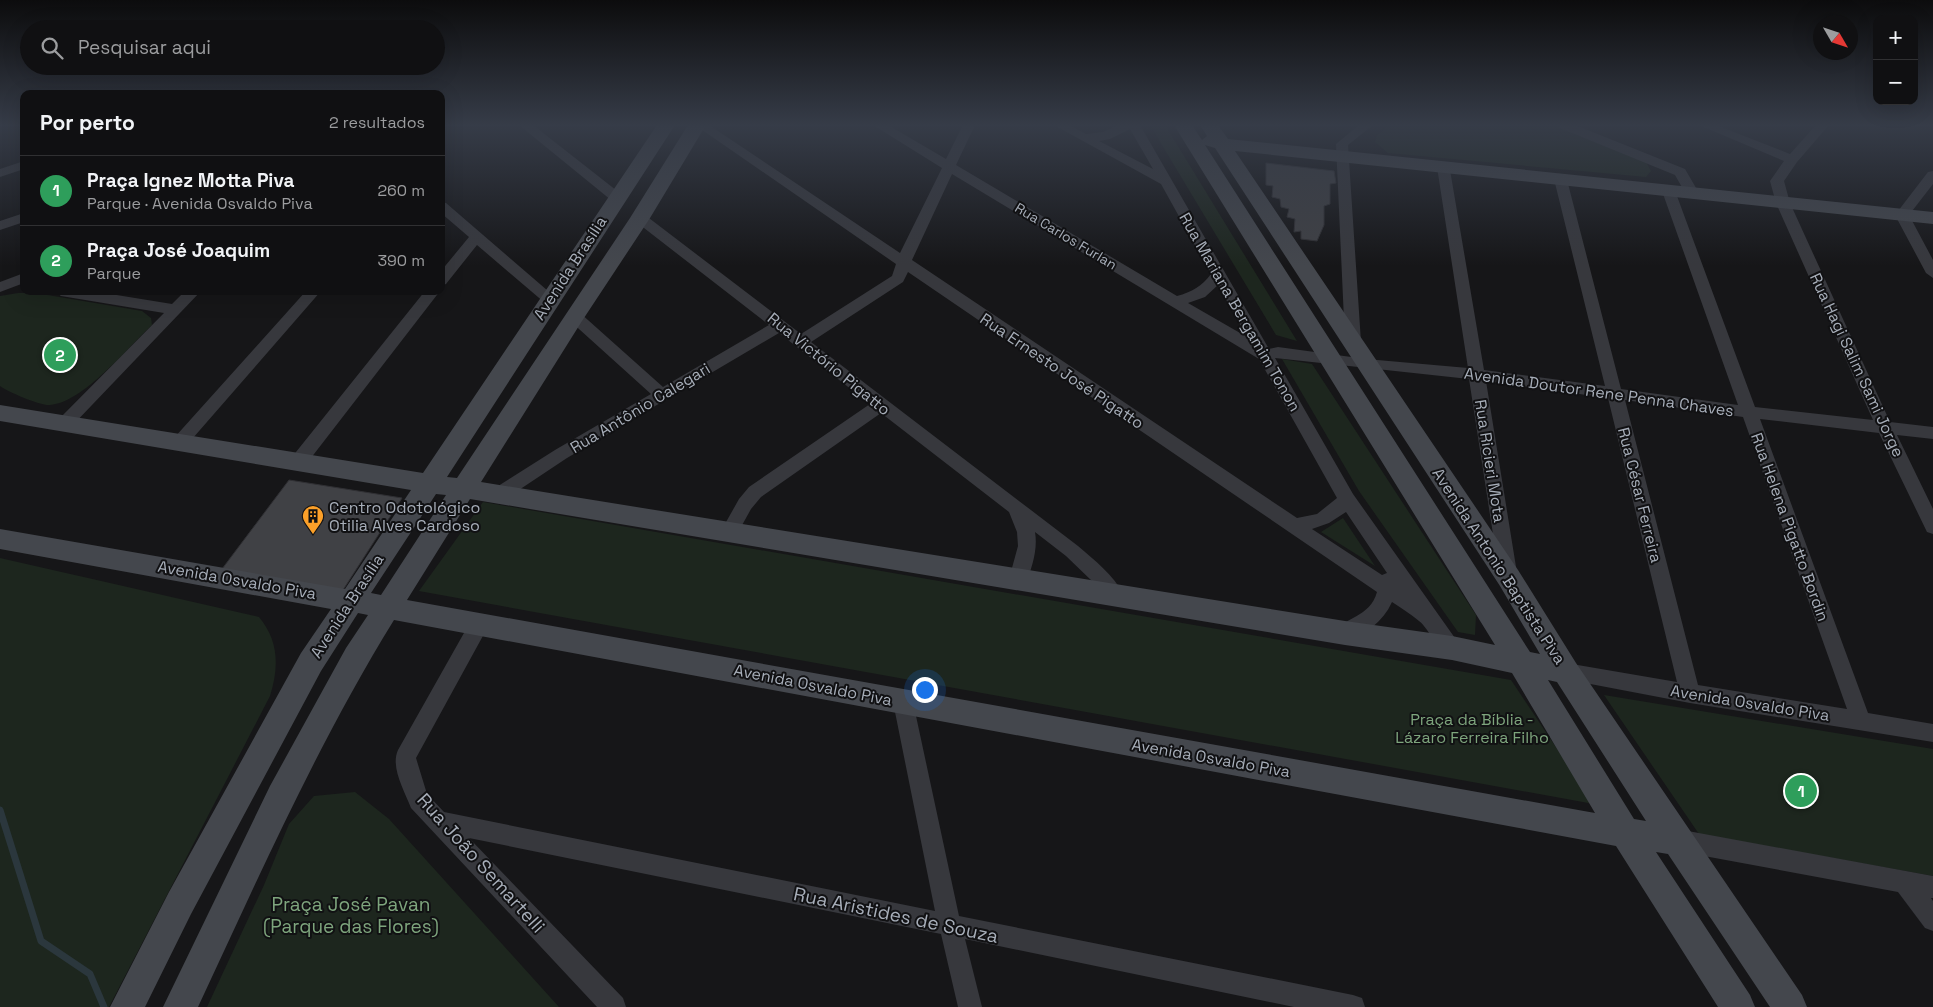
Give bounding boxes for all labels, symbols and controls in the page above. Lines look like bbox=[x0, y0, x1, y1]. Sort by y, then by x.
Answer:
north arrow bbox=[1813, 15, 1858, 60]
map controls bbox=[1873, 15, 1918, 105]
button: + bbox=[1873, 15, 1918, 60]
search box bbox=[20, 20, 445, 75]
icon: search bbox=[38, 34, 66, 62]
text: Pesquisar aqui bbox=[78, 35, 211, 60]
button: − bbox=[1873, 60, 1918, 105]
text: Por perto bbox=[40, 109, 135, 136]
text: 2 resultados bbox=[329, 112, 425, 133]
text: Praça Ignez Motta Piva bbox=[87, 168, 295, 193]
text: 1 bbox=[52, 180, 60, 201]
text: 260 m bbox=[377, 180, 425, 201]
text: Parque · Avenida Osvaldo Piva bbox=[87, 193, 313, 214]
street label: Rua Carlos Furlan bbox=[1012, 198, 1120, 274]
street label: Rua Mariana Bergamim Tonon bbox=[1174, 209, 1306, 415]
street label: Avenida Brasília bbox=[529, 212, 611, 324]
text: Praça José Joaquim bbox=[87, 238, 270, 263]
text: 2 bbox=[51, 250, 61, 271]
text: 390 m bbox=[377, 250, 425, 271]
text: Parque bbox=[87, 263, 141, 284]
street label: Rua Hagi Salim Sami Jorge bbox=[1805, 270, 1909, 460]
street label: Rua Victório Pigatto bbox=[763, 308, 895, 420]
street label: Rua Ernesto José Pigatto bbox=[976, 308, 1148, 434]
pin: 2 bbox=[44, 336, 76, 374]
street label: Rua Antônio Calegari bbox=[566, 358, 714, 458]
street label: Avenida Doutor Rene Penna Chaves bbox=[1463, 363, 1735, 421]
street label: Rua Ricieri Mota bbox=[1470, 398, 1510, 524]
street label: Rua César Ferreira bbox=[1613, 425, 1667, 565]
street label: Rua Helena Pigatto Bordin bbox=[1746, 430, 1834, 624]
street label: Avenida Antonio Baptista Piva bbox=[1428, 464, 1570, 668]
place label: Centro Odotológico Otilia Alves Cardoso bbox=[329, 497, 480, 536]
building icon: Centro Odotológico Otilia Alves Cardoso bbox=[301, 504, 325, 535]
street label: Avenida Brasília bbox=[306, 550, 388, 662]
street label: Avenida Osvaldo Piva bbox=[156, 556, 318, 604]
street label: Avenida Osvaldo Piva bbox=[732, 659, 894, 711]
your location bbox=[912, 677, 938, 703]
street label: Avenida Osvaldo Piva bbox=[1669, 680, 1831, 726]
park label: Praça da Bíblia - Lázaro Ferreira Filho bbox=[1395, 709, 1549, 748]
street label: Avenida Osvaldo Piva bbox=[1130, 734, 1292, 782]
pin: 1 bbox=[1785, 772, 1817, 810]
street label: Rua João Semartelli bbox=[411, 788, 551, 938]
street label: Rua Aristides de Souza bbox=[791, 881, 1001, 949]
park label: Praça José Pavan (Parque das Flores) bbox=[263, 892, 439, 939]

